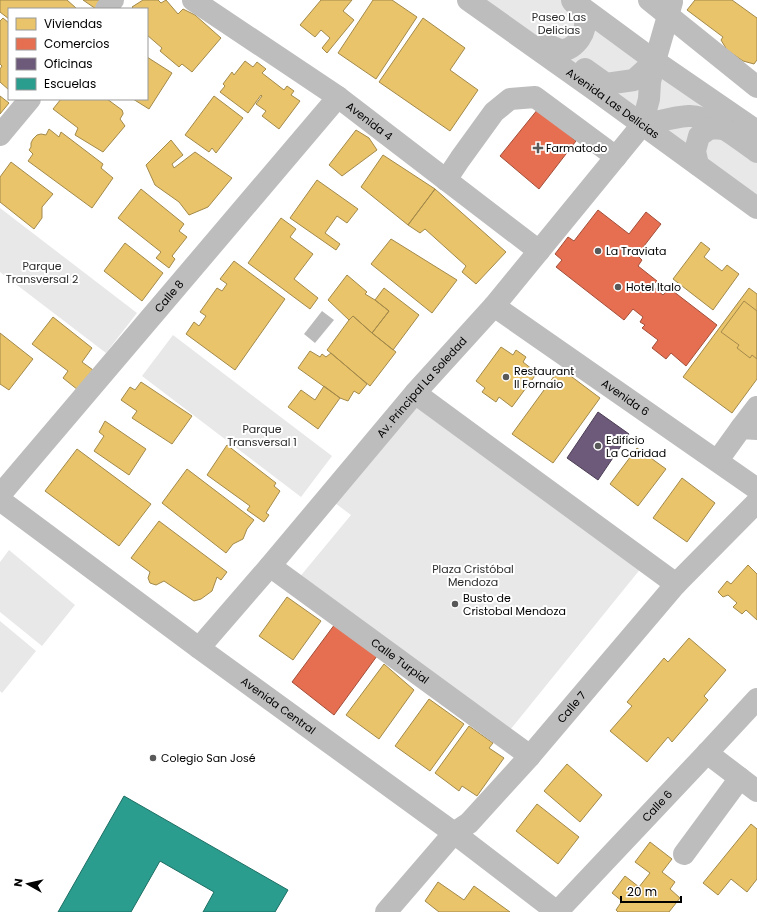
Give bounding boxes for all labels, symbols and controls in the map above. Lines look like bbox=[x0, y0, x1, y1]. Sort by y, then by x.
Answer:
legend bbox=[8, 8, 148, 100]
park label: Paseo Las Delicias bbox=[532, 9, 586, 38]
text: Viviendas bbox=[44, 15, 102, 32]
text: Comercios bbox=[44, 35, 109, 52]
text: Oficinas bbox=[44, 55, 93, 72]
street label: Avenida Las Delicias bbox=[563, 64, 663, 143]
text: Escuelas bbox=[44, 75, 96, 92]
street label: Avenida 4 bbox=[343, 98, 396, 144]
place label: Farmatodo bbox=[546, 140, 607, 156]
marker: Farmatodo bbox=[533, 143, 543, 153]
place label: La Traviata bbox=[606, 243, 666, 259]
marker: La Traviata bbox=[593, 246, 603, 256]
park label: Parque Transversal 2 bbox=[6, 258, 78, 287]
street label: Calle 8 bbox=[151, 276, 187, 316]
place label: Hotel Italo bbox=[626, 279, 681, 295]
marker: Hotel Italo bbox=[613, 282, 623, 292]
street label: Av. Principal La Soledad bbox=[373, 333, 470, 441]
place label: Restaurant Il Fornaio bbox=[514, 363, 574, 392]
marker: Restaurant Il Fornaio bbox=[501, 372, 511, 382]
street label: Avenida 6 bbox=[598, 375, 652, 420]
park label: Parque Transversal 1 bbox=[227, 421, 297, 450]
place label: Edificio La Caridad bbox=[606, 432, 666, 461]
marker: Edificio La Caridad bbox=[593, 441, 603, 451]
park label: Plaza Cristóbal Mendoza bbox=[432, 561, 514, 590]
place label: Busto de Cristobal Mendoza bbox=[463, 590, 566, 619]
marker: Busto de Cristobal Mendoza bbox=[450, 599, 460, 609]
street label: Calle Turpial bbox=[368, 634, 432, 688]
street label: Avenida Central bbox=[238, 673, 319, 738]
street label: Calle 7 bbox=[553, 688, 590, 726]
place label: Colegio San José bbox=[161, 750, 256, 766]
marker: Colegio San José bbox=[148, 753, 158, 763]
street label: Calle 6 bbox=[638, 786, 676, 825]
north arrow bbox=[8, 864, 48, 904]
text: N bbox=[10, 877, 27, 888]
scale bar bbox=[621, 878, 681, 904]
text: 20 m bbox=[627, 883, 657, 900]

